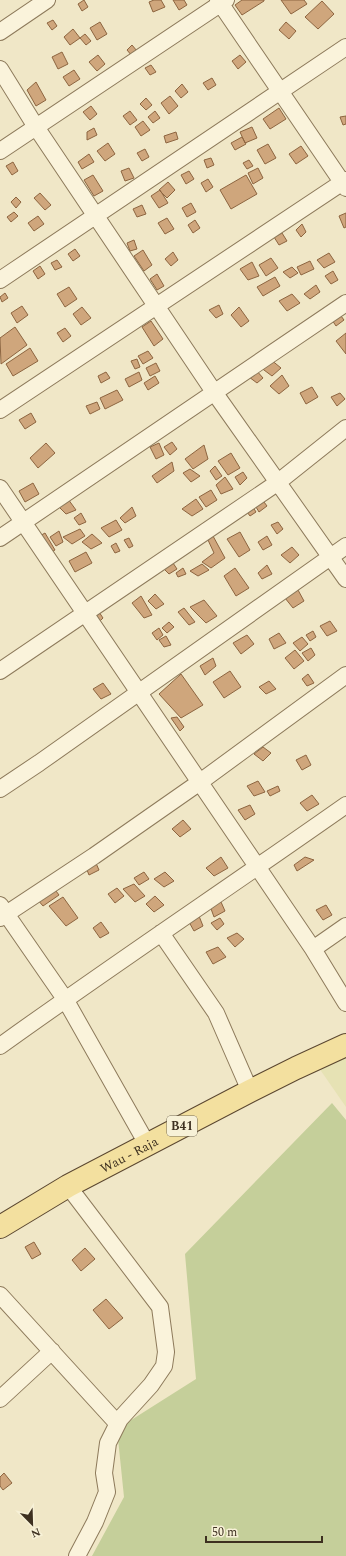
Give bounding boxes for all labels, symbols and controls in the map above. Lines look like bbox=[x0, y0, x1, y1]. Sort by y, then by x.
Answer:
road number: B41 bbox=[167, 1116, 197, 1136]
street label: Wau - Raja bbox=[97, 1131, 162, 1179]
north arrow bbox=[12, 1504, 52, 1544]
scale bar bbox=[206, 1518, 322, 1544]
text: N bbox=[28, 1523, 43, 1542]
text: 50 m bbox=[212, 1523, 237, 1542]

